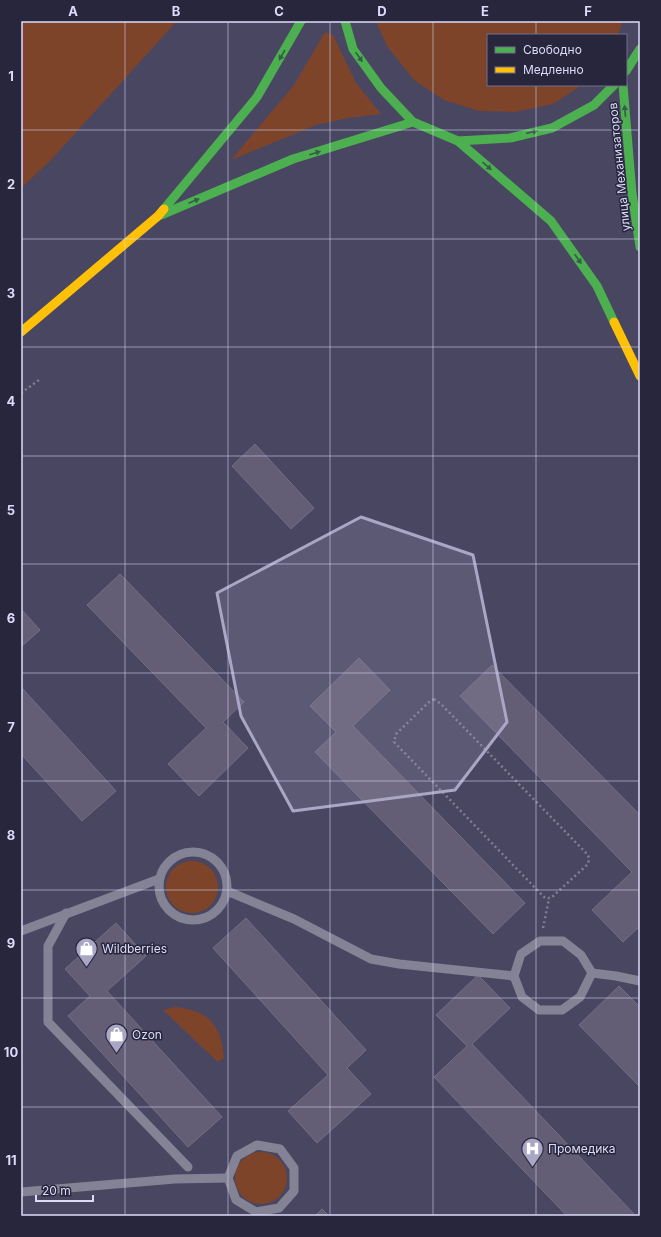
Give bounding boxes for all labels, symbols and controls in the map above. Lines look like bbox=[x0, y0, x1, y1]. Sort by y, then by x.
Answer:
text: A bbox=[68, 3, 78, 19]
text: B bbox=[172, 3, 181, 19]
text: C bbox=[274, 3, 284, 19]
text: D bbox=[377, 3, 387, 19]
text: E bbox=[481, 3, 489, 19]
text: F bbox=[584, 3, 592, 19]
legend bbox=[487, 34, 627, 86]
text: Свободно bbox=[523, 42, 582, 57]
one-way arrow bbox=[278, 49, 285, 61]
one-way arrow bbox=[355, 52, 363, 62]
text: Медленно bbox=[523, 62, 584, 77]
text: 1 bbox=[8, 68, 14, 84]
street label: улица Механизаторов bbox=[605, 102, 633, 232]
one-way arrow bbox=[622, 105, 629, 117]
one-way arrow bbox=[526, 129, 538, 135]
one-way arrow bbox=[309, 150, 321, 156]
one-way arrow bbox=[482, 162, 493, 171]
text: 2 bbox=[7, 176, 15, 192]
one-way arrow bbox=[188, 197, 200, 204]
one-way arrow bbox=[573, 253, 582, 264]
text: 3 bbox=[7, 285, 15, 301]
text: 4 bbox=[7, 393, 16, 409]
text: 5 bbox=[7, 502, 15, 518]
text: 6 bbox=[7, 610, 15, 626]
text: 7 bbox=[7, 719, 15, 735]
text: 8 bbox=[7, 827, 15, 843]
text: 9 bbox=[7, 935, 15, 951]
shop icon: Wildberries bbox=[73, 935, 99, 968]
place label: Wildberries bbox=[102, 941, 167, 956]
shop icon: Ozon bbox=[103, 1021, 129, 1054]
place label: Ozon bbox=[132, 1027, 162, 1042]
text: 10 bbox=[4, 1044, 18, 1060]
hospital icon: Промедика bbox=[520, 1135, 546, 1168]
place label: Промедика bbox=[548, 1141, 616, 1156]
text: 11 bbox=[5, 1152, 17, 1168]
scale bar bbox=[36, 1177, 93, 1203]
text: 20 m bbox=[42, 1183, 71, 1198]

